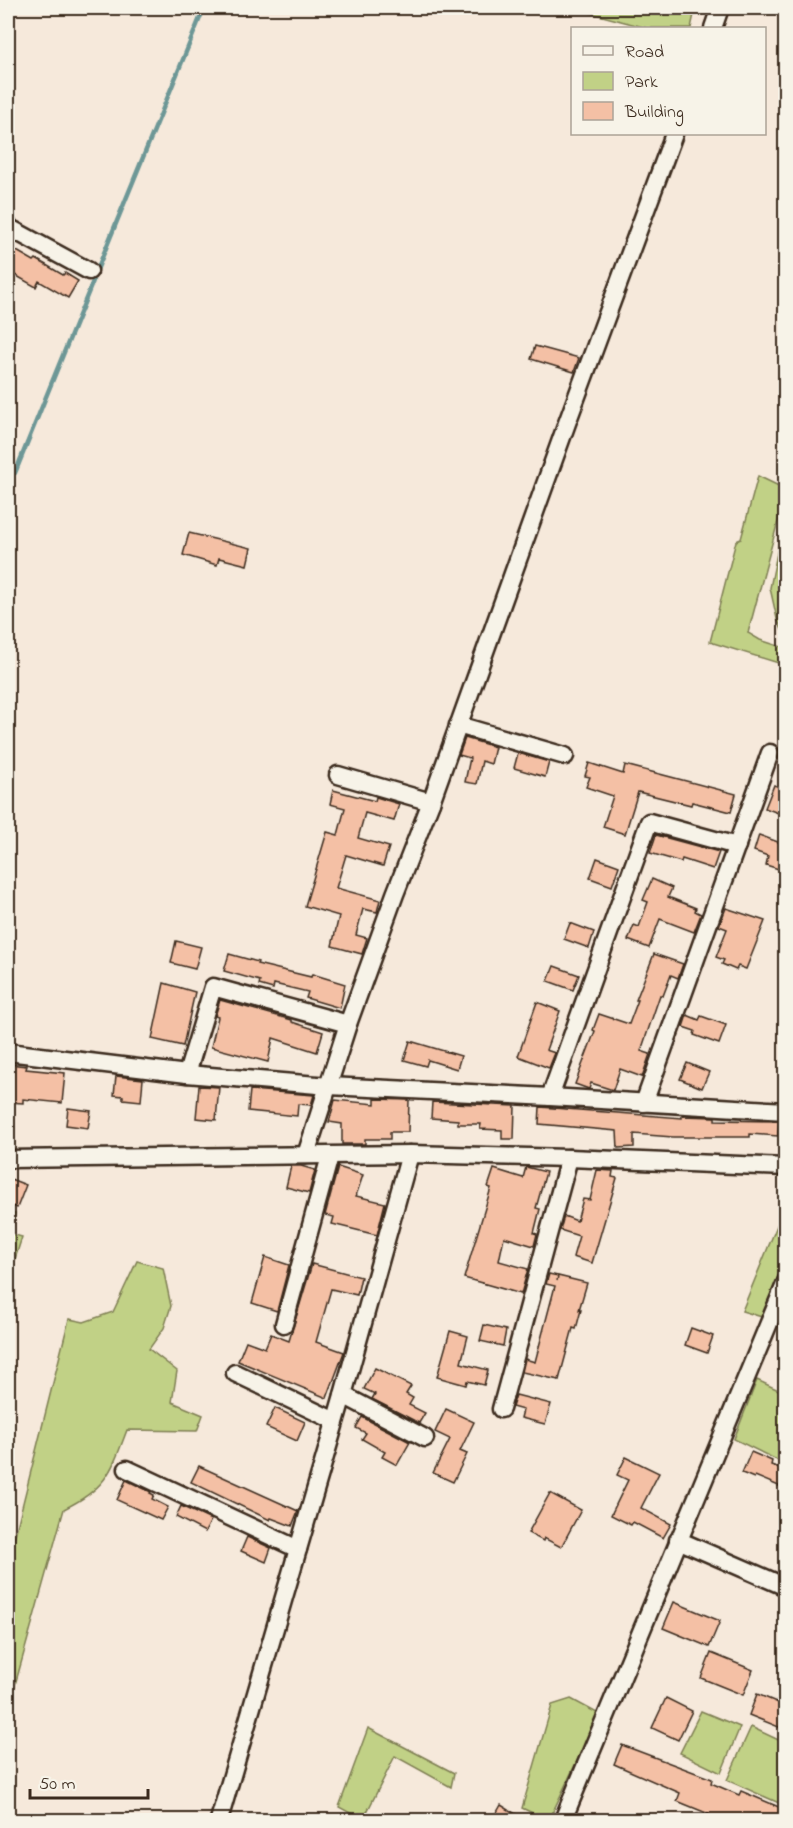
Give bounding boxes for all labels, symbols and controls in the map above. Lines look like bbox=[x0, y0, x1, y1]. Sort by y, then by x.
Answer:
legend bbox=[571, 27, 766, 135]
text: Road bbox=[625, 40, 664, 66]
text: Park bbox=[625, 70, 658, 96]
text: Building bbox=[624, 100, 684, 127]
scale bar bbox=[30, 1762, 148, 1800]
text: 50 m bbox=[39, 1772, 76, 1798]

